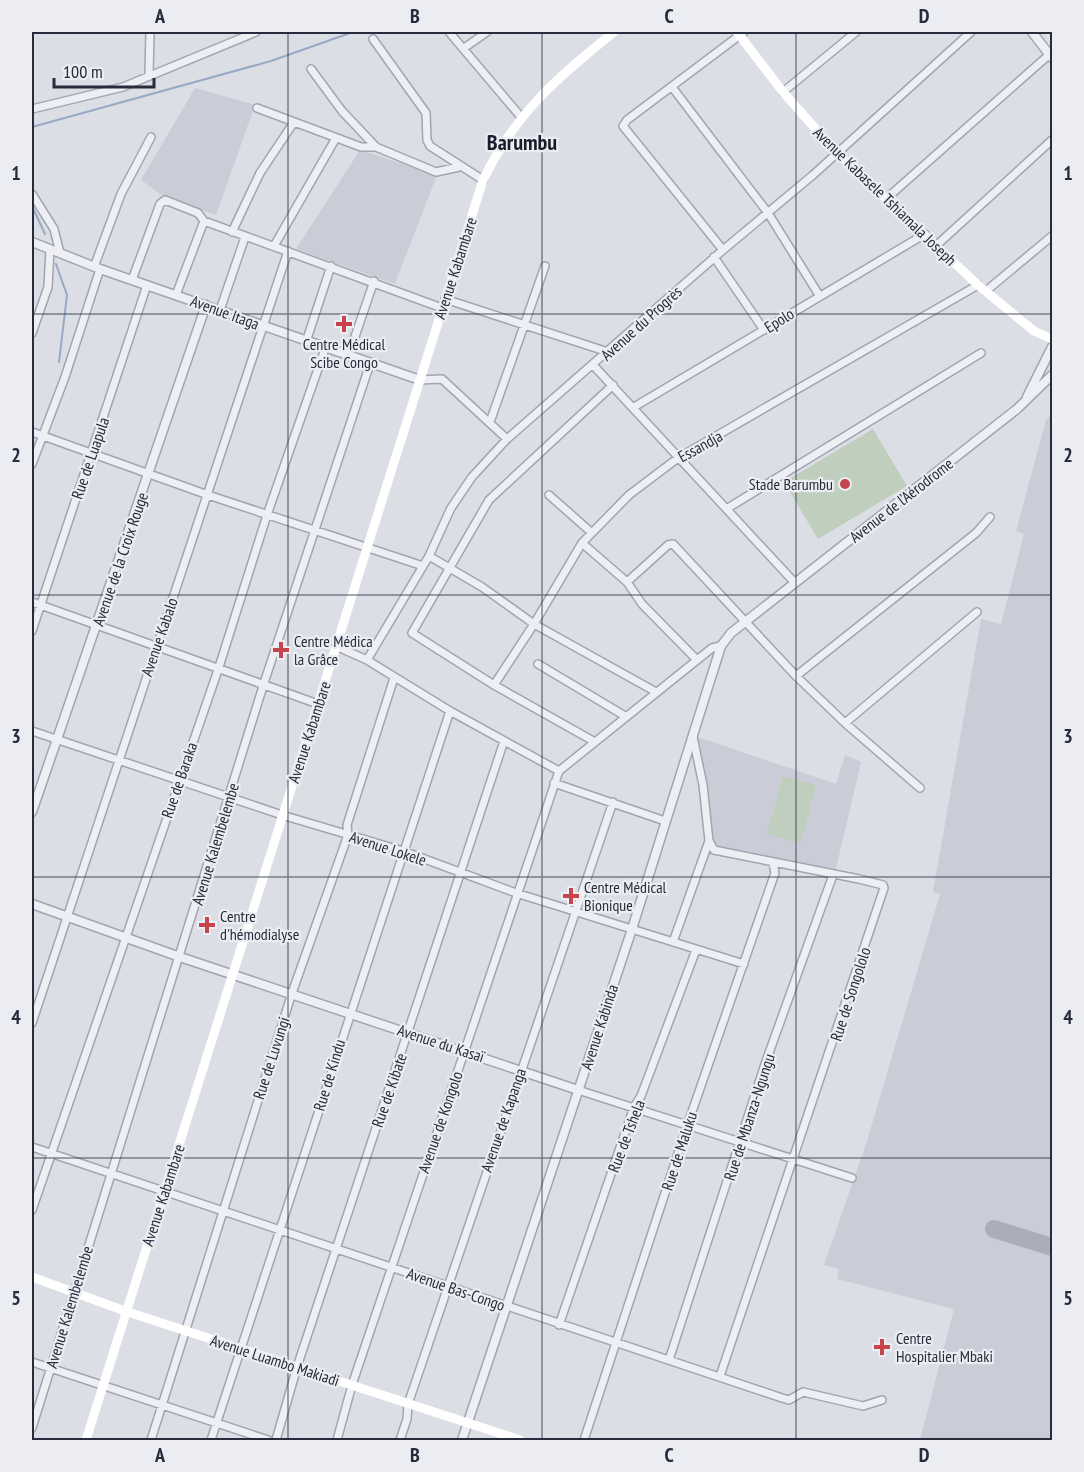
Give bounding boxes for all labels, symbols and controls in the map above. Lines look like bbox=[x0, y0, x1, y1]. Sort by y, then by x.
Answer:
text: A bbox=[154, 3, 166, 29]
text: B bbox=[410, 3, 420, 29]
text: C bbox=[664, 3, 674, 29]
text: D bbox=[919, 3, 930, 29]
scale bar bbox=[54, 51, 154, 89]
text: 100 m bbox=[63, 60, 103, 83]
street label: Avenue Kabasele Tshiamala Joseph bbox=[809, 122, 961, 270]
district label: Barumbu bbox=[487, 128, 557, 156]
text: 1 bbox=[11, 160, 21, 186]
text: 1 bbox=[1063, 160, 1073, 186]
street label: Avenue Kabambare bbox=[429, 215, 481, 321]
street label: Avenue du Progrès bbox=[596, 281, 686, 365]
street label: Avenue Itaga bbox=[188, 290, 262, 334]
street label: Epolo bbox=[760, 303, 798, 337]
marker: Centre Médical Scibe Congo bbox=[335, 315, 353, 333]
place label: Centre Médical Scibe Congo bbox=[303, 334, 385, 372]
street label: Rue de Luapula bbox=[67, 414, 113, 502]
street label: Essandja bbox=[674, 426, 726, 466]
text: 2 bbox=[11, 442, 21, 468]
text: 2 bbox=[1063, 442, 1073, 468]
street label: Avenue de l’Aérodrome bbox=[845, 453, 957, 547]
place label: Stade Barumbu bbox=[749, 474, 833, 494]
marker: Stade Barumbu bbox=[838, 477, 852, 491]
street label: Avenue de la Croix Rouge bbox=[88, 489, 152, 629]
street label: Avenue Kabalo bbox=[136, 595, 182, 679]
place label: Centre Médica la Grâce bbox=[294, 631, 373, 669]
marker: Centre Médica la Grâce bbox=[272, 641, 290, 659]
street label: Avenue Kabambare bbox=[283, 679, 335, 785]
text: 3 bbox=[11, 723, 21, 749]
text: 3 bbox=[1063, 723, 1073, 749]
street label: Rue de Baraka bbox=[157, 739, 201, 821]
street label: Avenue Kalembelembe bbox=[187, 781, 243, 907]
street label: Avenue Lokele bbox=[347, 826, 429, 870]
place label: Centre Médical Bionique bbox=[584, 877, 667, 915]
marker: Centre Médical Bionique bbox=[562, 887, 580, 905]
place label: Centre d'hémodialyse bbox=[220, 906, 299, 944]
marker: Centre d'hémodialyse bbox=[198, 916, 216, 934]
street label: Rue de Songololo bbox=[825, 944, 875, 1043]
street label: Avenue Kabinda bbox=[576, 982, 622, 1072]
text: 4 bbox=[11, 1004, 21, 1030]
text: 4 bbox=[1063, 1004, 1073, 1030]
street label: Rue de Luvungi bbox=[248, 1014, 294, 1102]
street label: Avenue du Kasaï bbox=[395, 1020, 488, 1067]
street label: Rue de Kindu bbox=[309, 1037, 349, 1113]
street label: Rue de Kibate bbox=[367, 1050, 411, 1130]
street label: Rue de Mbanza-Ngungu bbox=[719, 1051, 779, 1183]
street label: Avenue de Kapanga bbox=[476, 1065, 530, 1175]
street label: Avenue de Kongolo bbox=[413, 1068, 467, 1176]
street label: Rue de Tshela bbox=[603, 1097, 649, 1175]
street label: Rue de Maluku bbox=[657, 1109, 701, 1193]
street label: Avenue Kabambare bbox=[137, 1142, 189, 1248]
street label: Avenue Kalembelembe bbox=[41, 1244, 97, 1370]
street label: Avenue Bas-Congo bbox=[404, 1263, 508, 1315]
text: 5 bbox=[11, 1285, 21, 1311]
text: 5 bbox=[1063, 1285, 1073, 1311]
place label: Centre Hospitalier Mbaki bbox=[896, 1328, 993, 1366]
street label: Avenue Luambo Makiadi bbox=[208, 1330, 342, 1390]
marker: Centre Hospitalier Mbaki bbox=[873, 1338, 891, 1356]
text: A bbox=[154, 1442, 166, 1468]
text: B bbox=[410, 1442, 420, 1468]
text: C bbox=[664, 1442, 674, 1468]
text: D bbox=[919, 1442, 930, 1468]

